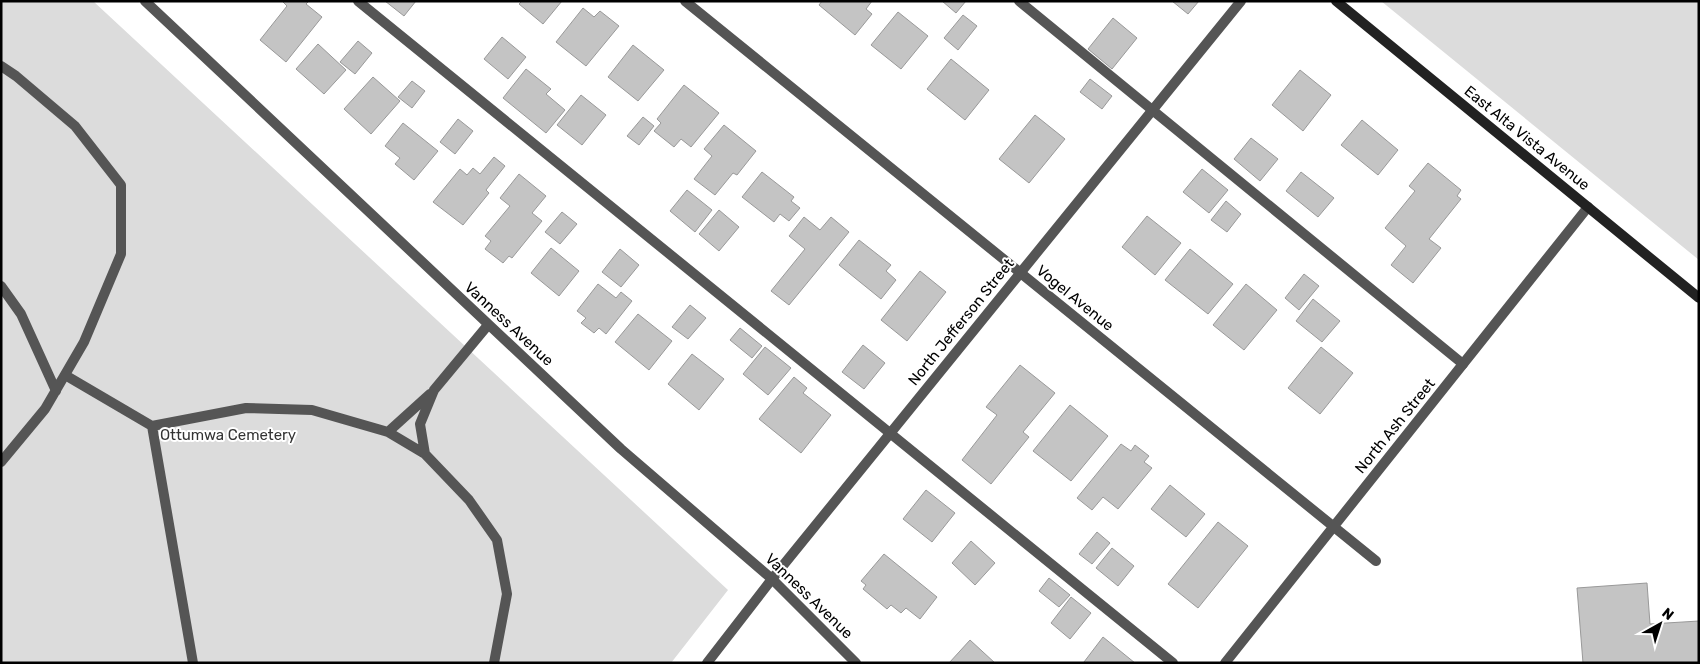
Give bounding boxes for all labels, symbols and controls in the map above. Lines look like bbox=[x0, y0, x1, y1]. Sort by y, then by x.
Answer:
street label: East Alta Vista Avenue bbox=[1461, 82, 1593, 194]
street label: North Jefferson Street bbox=[904, 255, 1018, 389]
street label: Vogel Avenue bbox=[1033, 261, 1117, 335]
street label: Vanness Avenue bbox=[461, 278, 557, 370]
street label: North Ash Street bbox=[1351, 375, 1439, 477]
park label: Ottumwa Cemetery bbox=[160, 426, 296, 444]
street label: Vanness Avenue bbox=[761, 550, 857, 642]
north arrow bbox=[1635, 599, 1685, 649]
text: N bbox=[1659, 605, 1677, 624]

